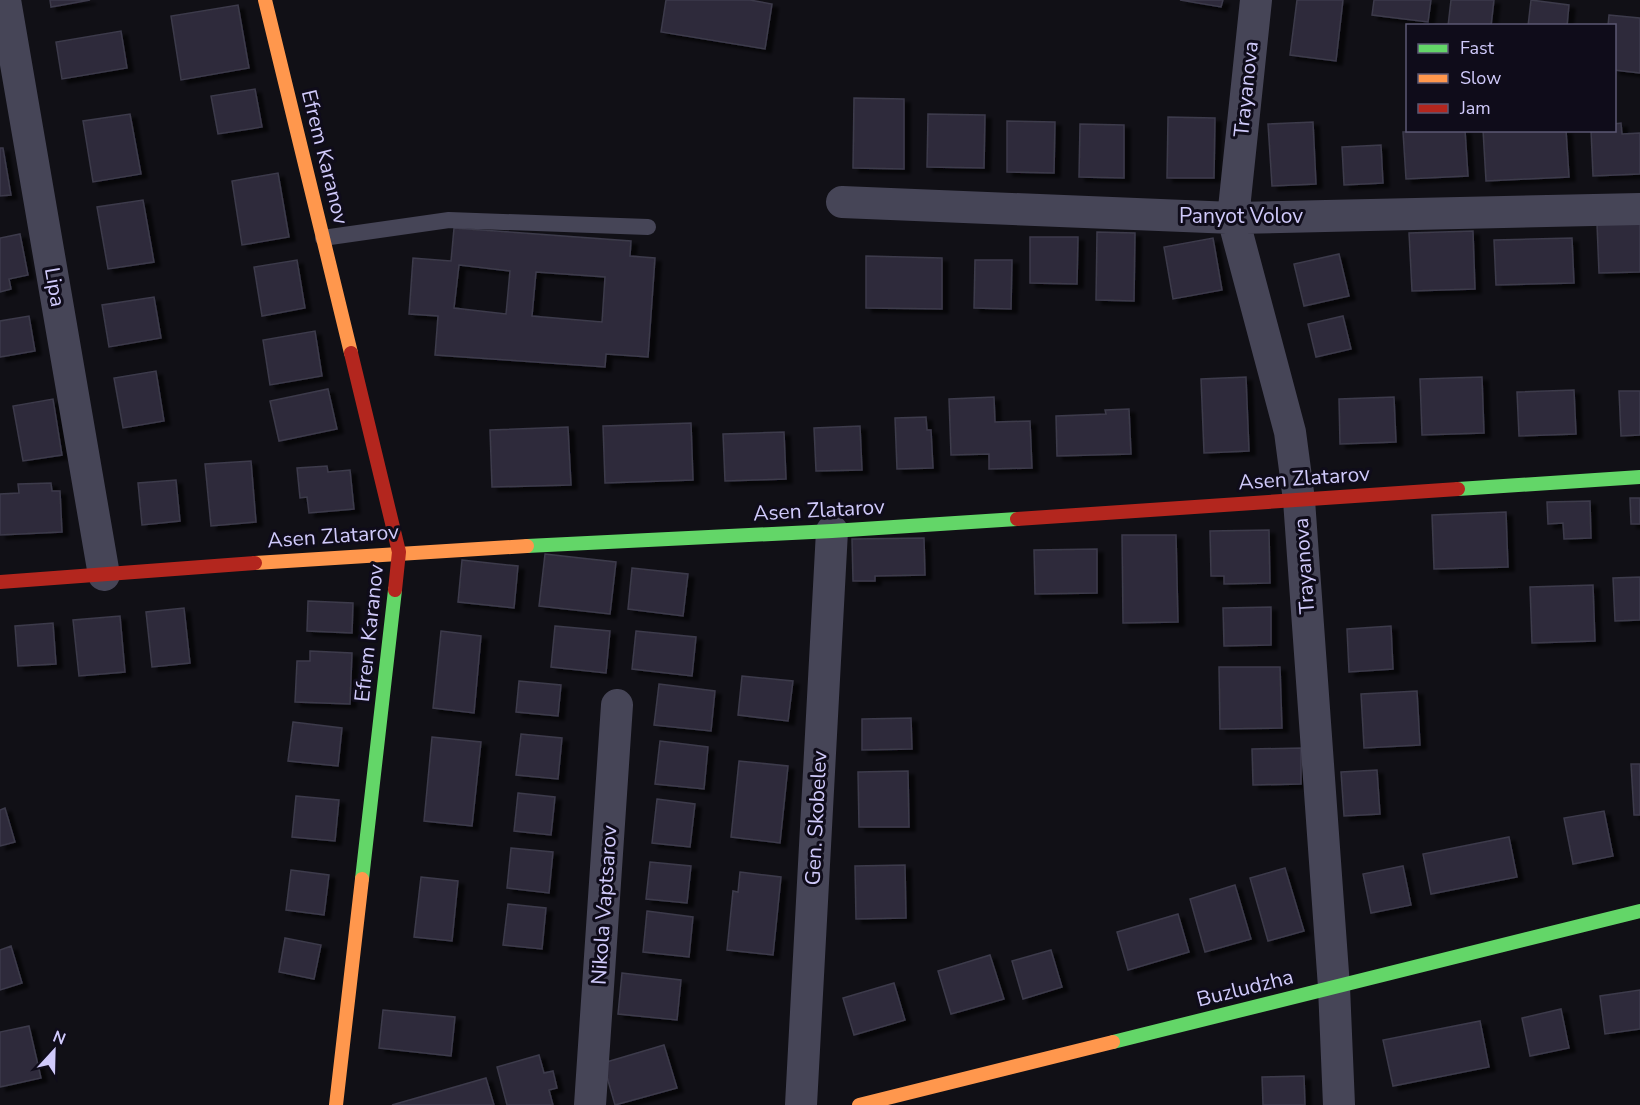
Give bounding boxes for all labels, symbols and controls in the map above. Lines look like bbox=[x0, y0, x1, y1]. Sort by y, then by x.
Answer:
legend bbox=[1406, 24, 1616, 132]
text: Fast bbox=[1460, 36, 1495, 60]
street label: Trayanova bbox=[1227, 40, 1265, 138]
text: Slow bbox=[1460, 66, 1501, 90]
street label: Efrem Karanov bbox=[295, 87, 355, 228]
text: Jam bbox=[1459, 96, 1491, 120]
street label: Panyot Volov bbox=[1179, 202, 1303, 230]
street label: Lipa bbox=[38, 265, 72, 309]
street label: Asen Zlatarov bbox=[1237, 459, 1371, 497]
street label: Asen Zlatarov bbox=[753, 493, 886, 527]
street label: Asen Zlatarov bbox=[266, 517, 400, 555]
street label: Trayanova bbox=[1287, 517, 1321, 615]
street label: Efrem Karanov bbox=[348, 563, 390, 703]
street label: Gen. Skobelev bbox=[798, 750, 834, 886]
street label: Nikola Vaptsarov bbox=[584, 824, 624, 986]
street label: Buzludzha bbox=[1194, 962, 1296, 1014]
north arrow bbox=[24, 1021, 84, 1081]
text: N bbox=[50, 1026, 69, 1050]

